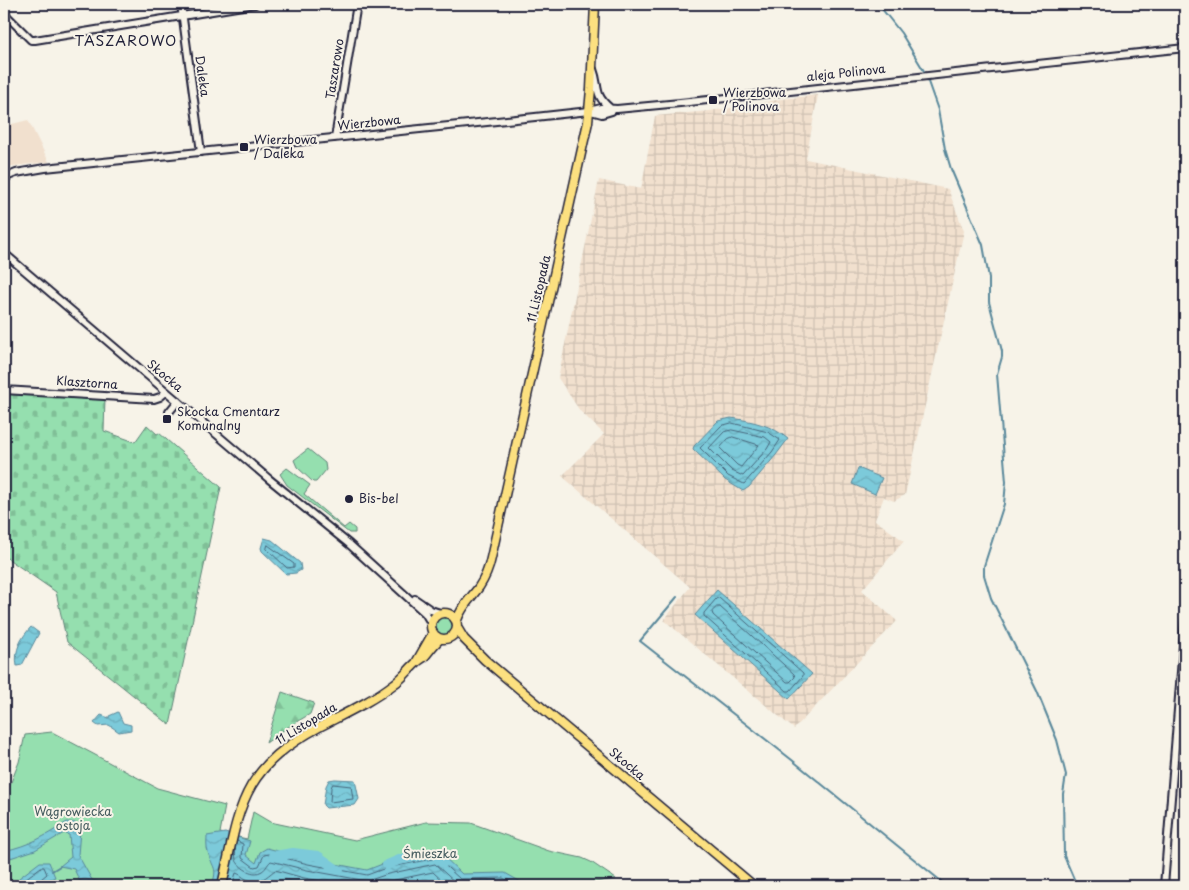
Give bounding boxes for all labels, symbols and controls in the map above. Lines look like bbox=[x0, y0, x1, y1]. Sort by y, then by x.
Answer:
district label: TASZAROWO bbox=[75, 30, 177, 51]
street label: Taszarowo bbox=[320, 37, 348, 100]
street label: Daleka bbox=[191, 54, 215, 98]
street label: aleja Polinova bbox=[805, 59, 887, 85]
place label: Wierzbowa / Polinova bbox=[723, 83, 787, 115]
marker: Wierzbowa / Polinova bbox=[707, 94, 719, 106]
street label: Wierzbowa bbox=[336, 110, 402, 134]
place label: Wierzbowa / Daleka bbox=[254, 130, 318, 162]
marker: Wierzbowa / Daleka bbox=[238, 141, 250, 153]
street label: 11 Listopada bbox=[521, 253, 555, 324]
street label: Skocka bbox=[144, 355, 188, 396]
street label: Klasztorna bbox=[56, 371, 119, 393]
place label: Skocka Cmentarz Komunalny bbox=[177, 402, 280, 434]
marker: Skocka Cmentarz Komunalny bbox=[161, 413, 173, 425]
place label: Bis-bel bbox=[359, 489, 398, 507]
marker: Bis-bel bbox=[343, 493, 355, 505]
street label: 11 Listopada bbox=[271, 697, 340, 749]
street label: Skocka bbox=[606, 743, 650, 784]
park label: Wągrowiecka ostoja bbox=[34, 802, 112, 834]
park label: Śmieszka bbox=[403, 844, 458, 862]

